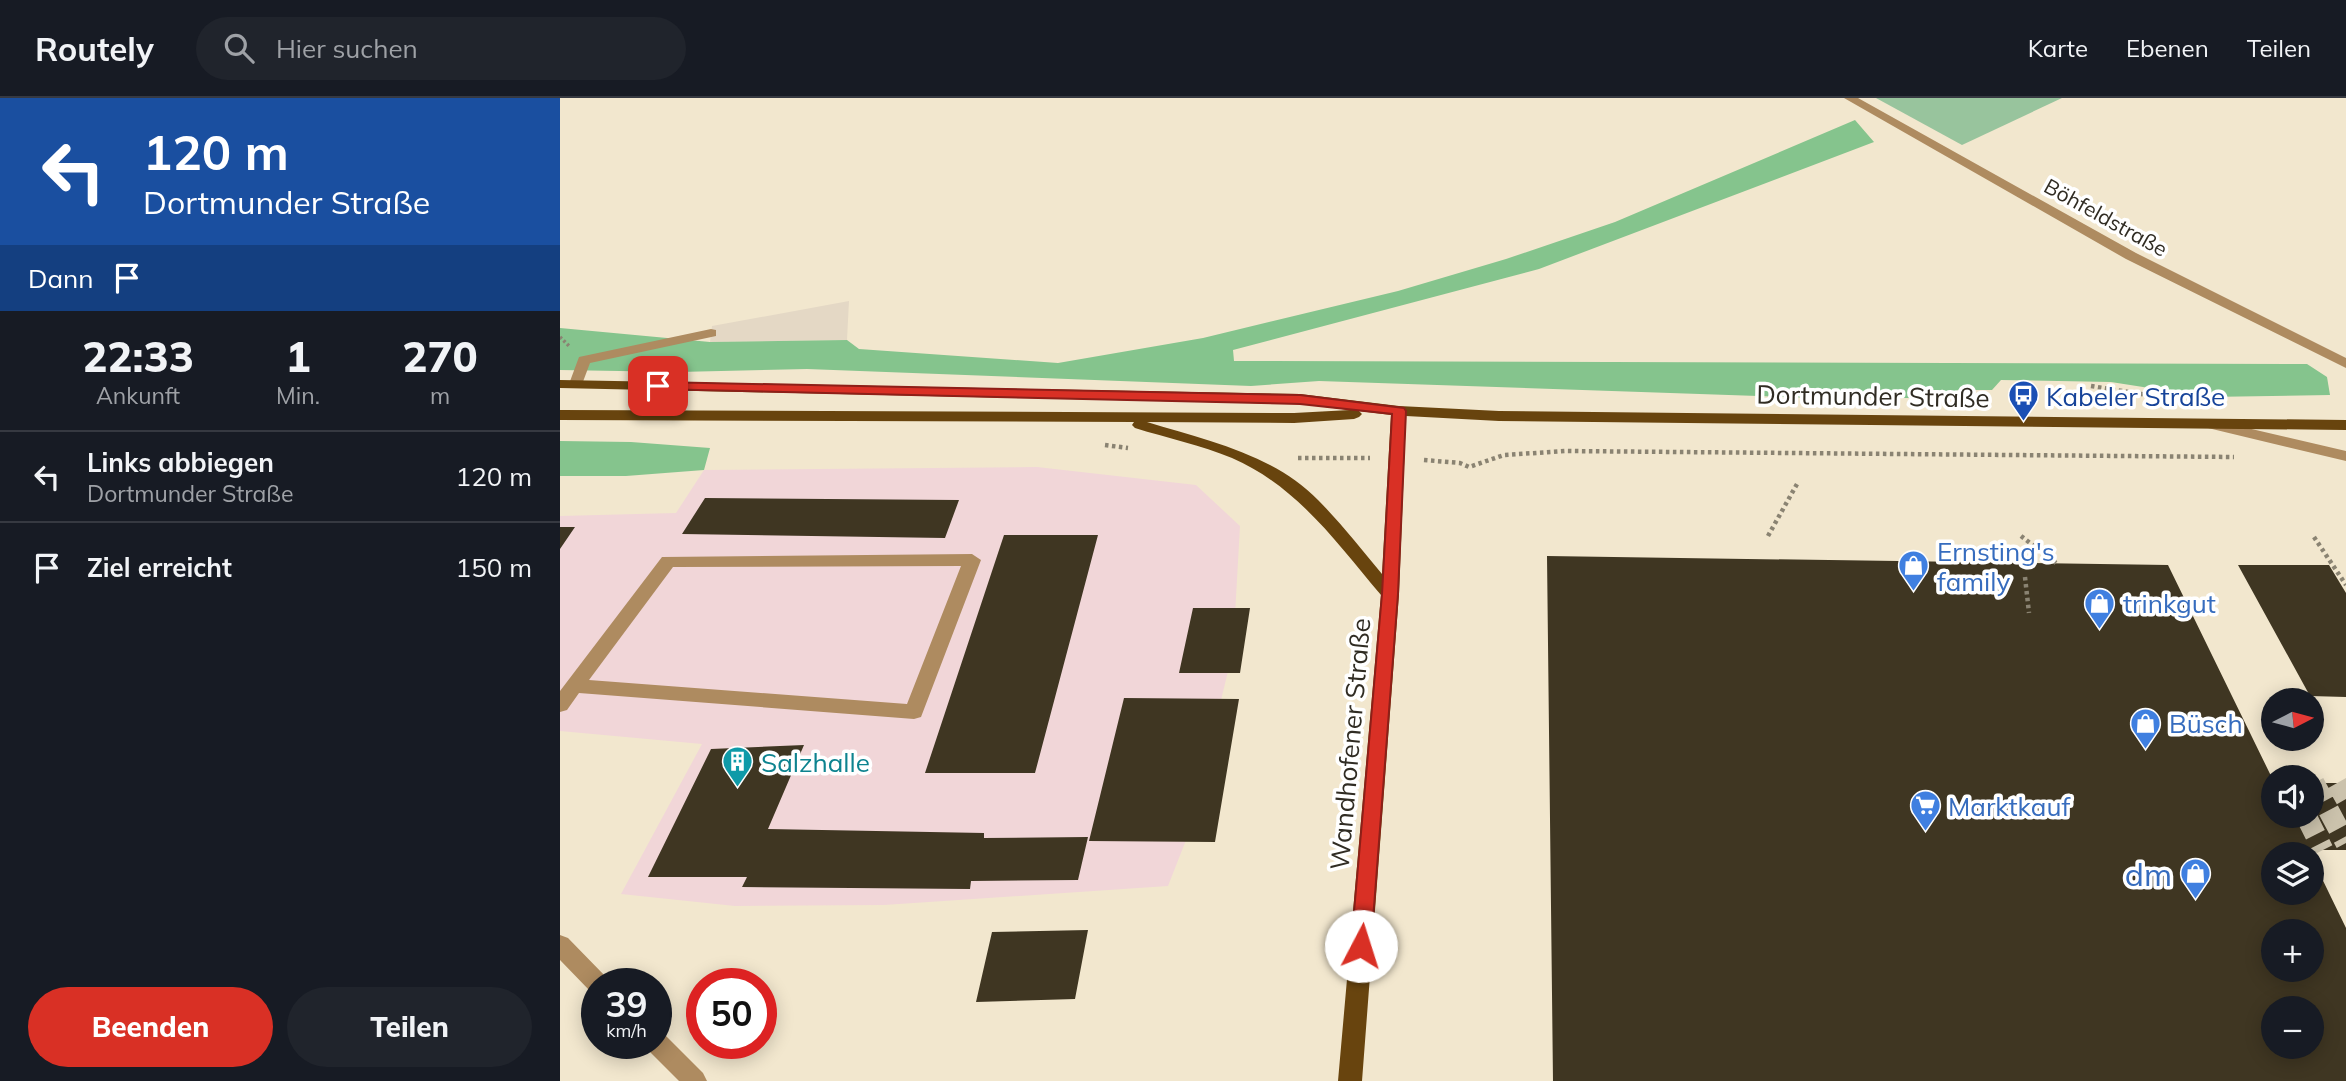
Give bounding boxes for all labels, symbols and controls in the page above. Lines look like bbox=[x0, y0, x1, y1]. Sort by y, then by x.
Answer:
search box bbox=[196, 17, 686, 80]
text: Routely bbox=[35, 28, 154, 69]
icon: search bbox=[220, 29, 258, 67]
text: Hier suchen bbox=[276, 32, 418, 65]
text: Karte bbox=[2028, 33, 2088, 63]
text: Ebenen bbox=[2126, 33, 2209, 63]
text: Teilen bbox=[2247, 33, 2311, 63]
text: 120 m bbox=[143, 121, 289, 182]
icon: left bbox=[28, 126, 119, 217]
street label: Böhfeldstraße bbox=[2040, 172, 2172, 262]
text: Dortmunder Straße bbox=[143, 182, 430, 222]
icon: arrive bbox=[108, 259, 146, 297]
text: Dann bbox=[28, 262, 94, 295]
text: 22:33 bbox=[82, 330, 194, 383]
text: 1 bbox=[285, 330, 311, 383]
text: 270 bbox=[402, 330, 478, 383]
pin bbox=[628, 356, 688, 416]
icon: arrive bbox=[639, 367, 677, 405]
street label: Dortmunder Straße bbox=[1756, 377, 1990, 415]
bus stop icon: Kabeler Straße bbox=[2006, 379, 2040, 423]
place label: Kabeler Straße bbox=[2046, 380, 2225, 413]
text: Ankunft bbox=[96, 381, 180, 410]
text: Min. bbox=[276, 381, 320, 410]
text: m bbox=[430, 381, 450, 410]
text: Links abbiegen bbox=[87, 446, 274, 479]
icon: left bbox=[28, 458, 66, 496]
text: 120 m bbox=[456, 460, 532, 493]
text: Dortmunder Straße bbox=[87, 479, 293, 508]
place label: Ernsting's family bbox=[1937, 535, 2055, 598]
icon: arrive bbox=[28, 549, 66, 587]
shop icon: Ernsting's family bbox=[1897, 549, 1931, 593]
text: Ziel erreicht bbox=[87, 551, 232, 584]
text: 150 m bbox=[456, 551, 532, 584]
shop icon: trinkgut bbox=[2083, 586, 2117, 630]
place label: trinkgut bbox=[2123, 587, 2216, 620]
street label: Wandhofener Straße bbox=[1323, 617, 1377, 871]
north arrow bbox=[2261, 688, 2324, 751]
map controls bbox=[2261, 688, 2324, 1059]
shop icon: Büsch bbox=[2129, 706, 2163, 750]
place label: Büsch bbox=[2169, 707, 2243, 740]
building icon: Salzhalle bbox=[721, 745, 755, 789]
place label: Salzhalle bbox=[761, 746, 870, 779]
button: sound bbox=[2261, 765, 2324, 828]
supermarket icon: Marktkauf bbox=[1908, 789, 1942, 833]
place label: Marktkauf bbox=[1948, 790, 2071, 823]
button: layers bbox=[2261, 842, 2324, 905]
place label: dm bbox=[2125, 854, 2172, 894]
shop icon: dm bbox=[2178, 857, 2212, 901]
position arrow bbox=[1324, 909, 1398, 983]
button: + bbox=[2261, 919, 2324, 982]
speed limit sign: 50 bbox=[686, 968, 777, 1059]
text: 39 bbox=[605, 982, 648, 1026]
button: Beenden bbox=[28, 987, 273, 1067]
button: Teilen bbox=[287, 987, 532, 1067]
button: − bbox=[2261, 996, 2324, 1059]
text: km/h bbox=[606, 1019, 647, 1042]

